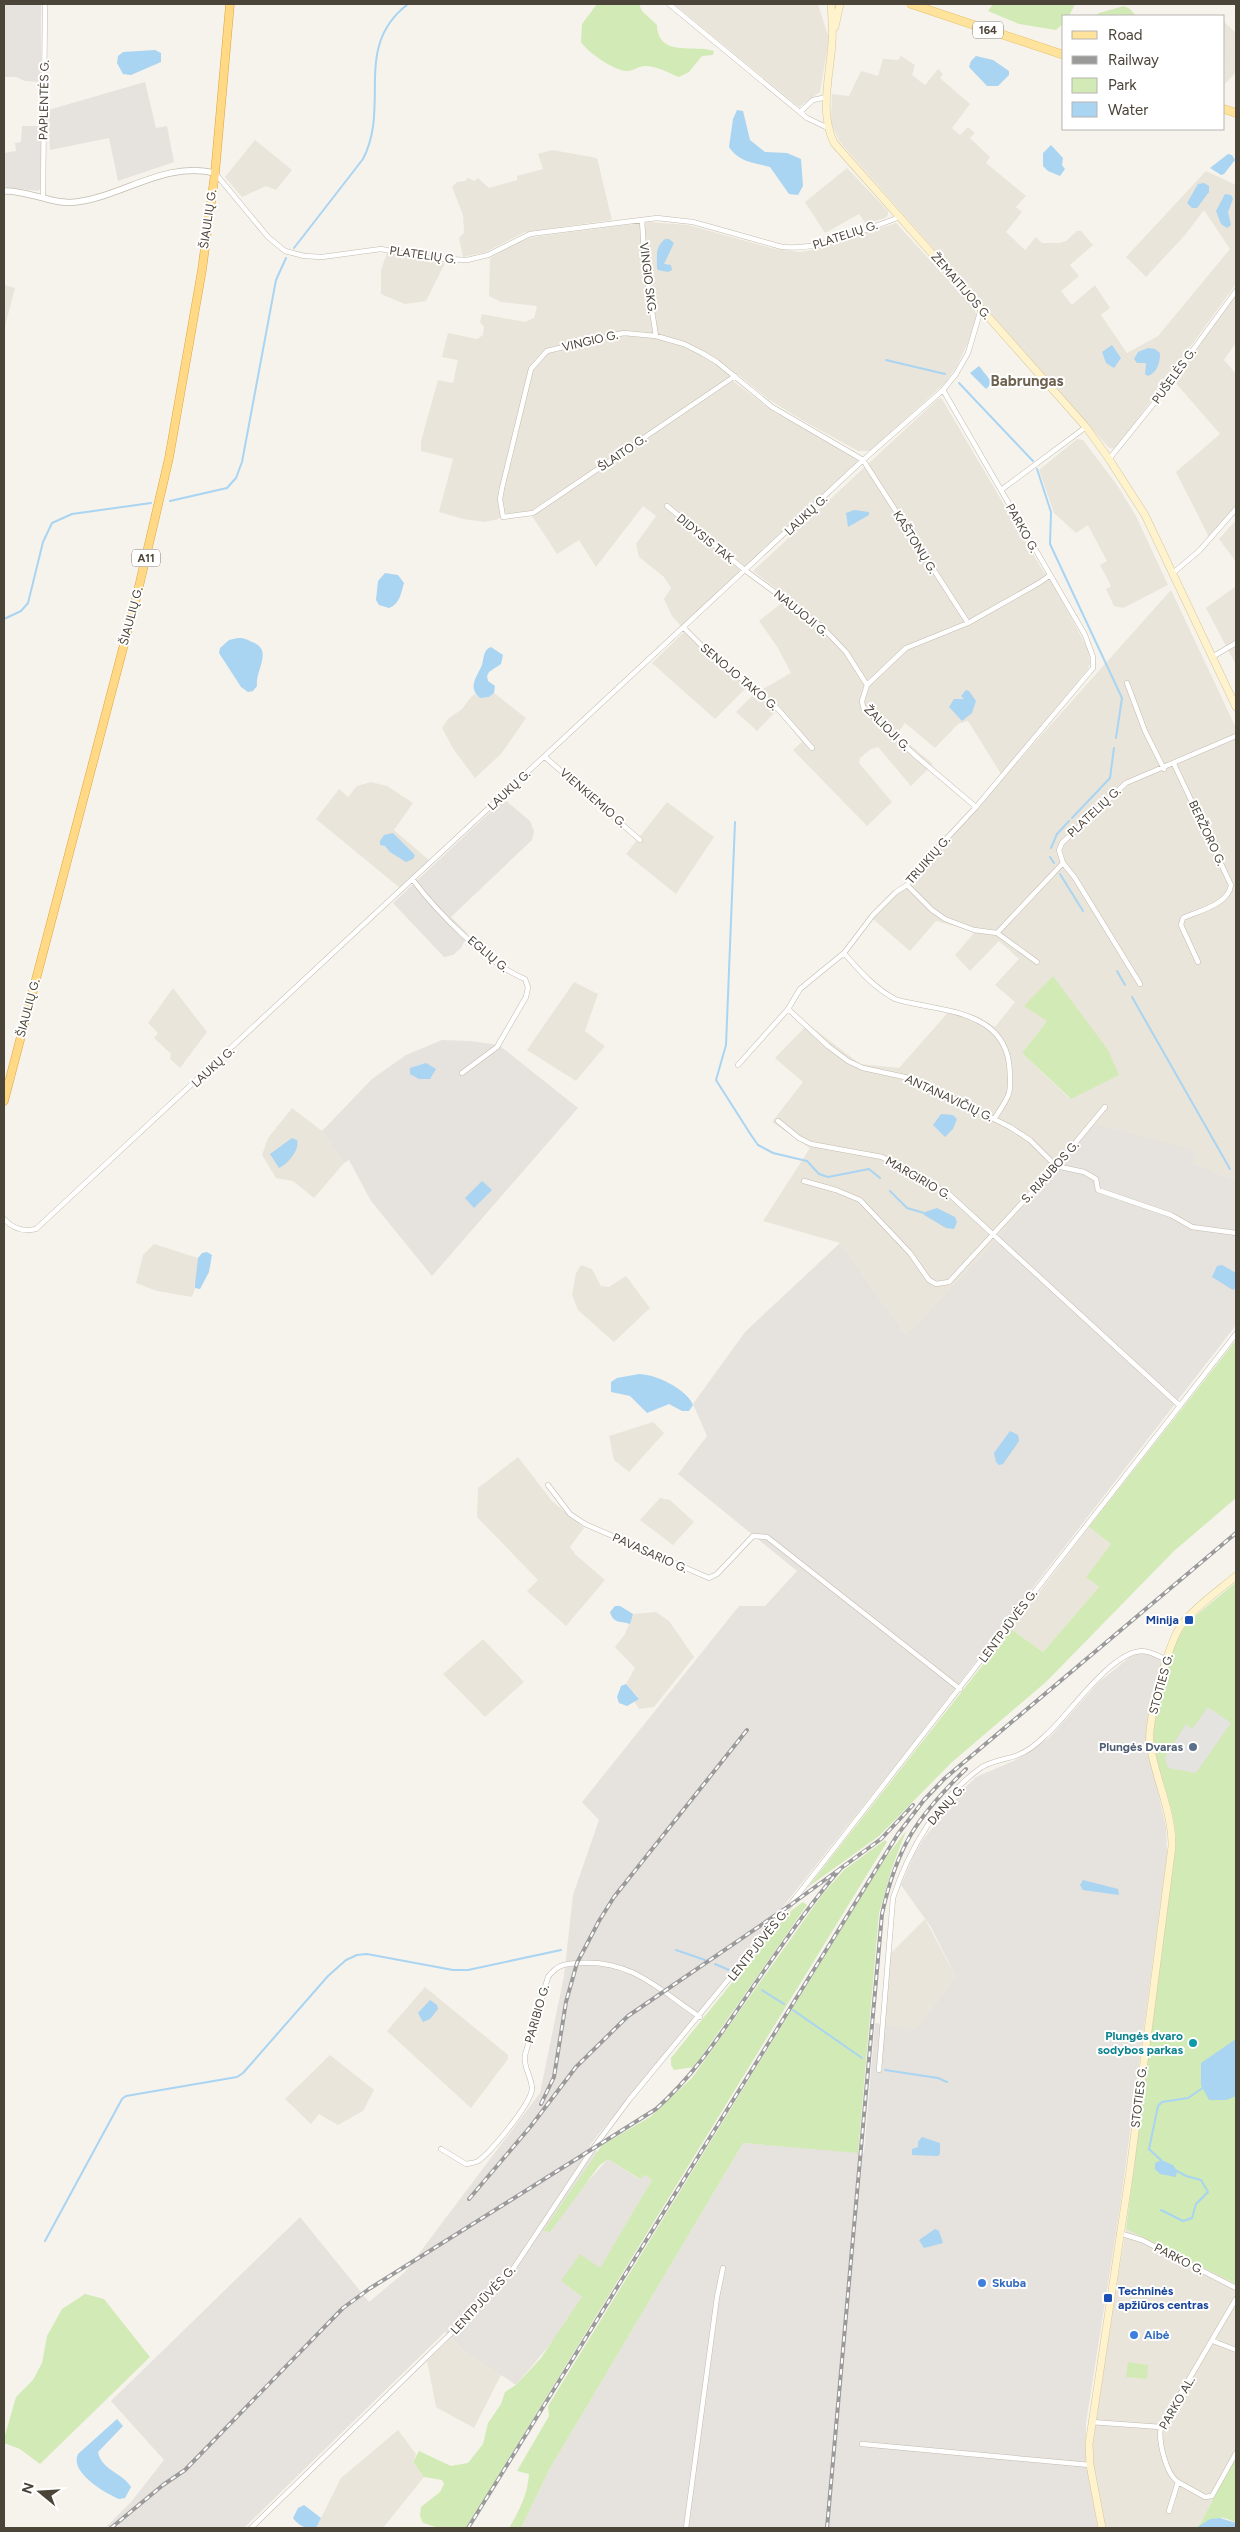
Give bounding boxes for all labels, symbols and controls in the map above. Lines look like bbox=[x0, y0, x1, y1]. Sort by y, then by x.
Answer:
legend bbox=[1062, 15, 1225, 130]
road number: 164 bbox=[973, 22, 1003, 38]
text: Road bbox=[1108, 26, 1143, 44]
text: Railway bbox=[1108, 51, 1159, 69]
street label: PAPLENTĖS G. bbox=[36, 60, 52, 140]
text: Park bbox=[1108, 76, 1137, 94]
text: Water bbox=[1108, 101, 1148, 119]
street label: ŠIAULIŲ G. bbox=[197, 188, 219, 250]
street label: PLATELIŲ G. bbox=[811, 218, 879, 252]
street label: VINGIO SKG. bbox=[637, 242, 659, 314]
street label: PLATELIŲ G. bbox=[389, 243, 457, 267]
street label: ŽEMAITIJOS G. bbox=[928, 250, 994, 322]
street label: VINGIO G. bbox=[561, 328, 619, 354]
street label: PUŠELĖS G. bbox=[1149, 346, 1199, 406]
district label: Babrungas bbox=[991, 372, 1063, 390]
street label: ŠLAITO G. bbox=[595, 432, 649, 474]
street label: LAUKŲ G. bbox=[782, 492, 830, 538]
street label: PARKO G. bbox=[1003, 501, 1041, 555]
street label: KAŠTONŲ G. bbox=[890, 508, 940, 576]
street label: DIDYSIS TAK. bbox=[674, 511, 738, 567]
road number: A11 bbox=[132, 550, 160, 566]
street label: ŠIAULIŲ G. bbox=[117, 585, 145, 647]
street label: NAUJOJI G. bbox=[771, 587, 831, 639]
street label: SENOJO TAKO G. bbox=[697, 641, 781, 713]
street label: ŽALIOJI G. bbox=[861, 702, 913, 754]
street label: VIENKIEMIO G. bbox=[557, 766, 629, 830]
street label: LAUKŲ G. bbox=[485, 767, 533, 813]
street label: PLATELIŲ G. bbox=[1065, 784, 1123, 840]
street label: BERŽORO G. bbox=[1186, 798, 1228, 868]
street label: TRUIKIŲ G. bbox=[903, 833, 953, 887]
street label: EGLIŲ G. bbox=[465, 933, 511, 975]
street label: ŠIAULIŲ G. bbox=[14, 977, 42, 1039]
street label: LAUKŲ G. bbox=[189, 1044, 237, 1090]
street label: ANTANAVIČIŲ G. bbox=[903, 1072, 995, 1124]
street label: S. RIAUBOS G. bbox=[1018, 1138, 1082, 1206]
street label: MARGIRIO G. bbox=[883, 1154, 953, 1202]
street label: PAVASARIO G. bbox=[610, 1530, 690, 1576]
street label: LENTPJŪVĖS G. bbox=[976, 1587, 1040, 1665]
place label: Minija bbox=[1146, 1613, 1179, 1627]
marker: Minija bbox=[1183, 1614, 1195, 1626]
street label: STOTIES G. bbox=[1146, 1652, 1176, 1716]
place label: Plungės Dvaras bbox=[1099, 1740, 1183, 1754]
marker: Plungės Dvaras bbox=[1187, 1741, 1199, 1753]
street label: DANŲ G. bbox=[925, 1782, 967, 1828]
street label: LENTPJŪVĖS G. bbox=[725, 1906, 791, 1984]
street label: PARIBIO G. bbox=[522, 1983, 552, 2045]
place label: Plungės dvaro sodybos parkas bbox=[1098, 2029, 1183, 2057]
marker: Plungės dvaro sodybos parkas bbox=[1187, 2037, 1199, 2049]
street label: STOTIES G. bbox=[1128, 2065, 1150, 2129]
street label: PARKO G. bbox=[1152, 2241, 1206, 2277]
street label: LENTPJŪVĖS G. bbox=[448, 2263, 518, 2337]
place label: Skuba bbox=[992, 2276, 1026, 2290]
marker: Skuba bbox=[976, 2277, 988, 2289]
place label: Techninės apžiūros centras bbox=[1118, 2284, 1209, 2312]
marker: Techninės apžiūros centras bbox=[1102, 2292, 1114, 2304]
place label: Aibė bbox=[1144, 2328, 1170, 2342]
marker: Aibė bbox=[1128, 2329, 1140, 2341]
street label: PARKO AL. bbox=[1156, 2374, 1198, 2432]
north arrow bbox=[15, 2467, 65, 2517]
text: N bbox=[18, 2480, 38, 2496]

